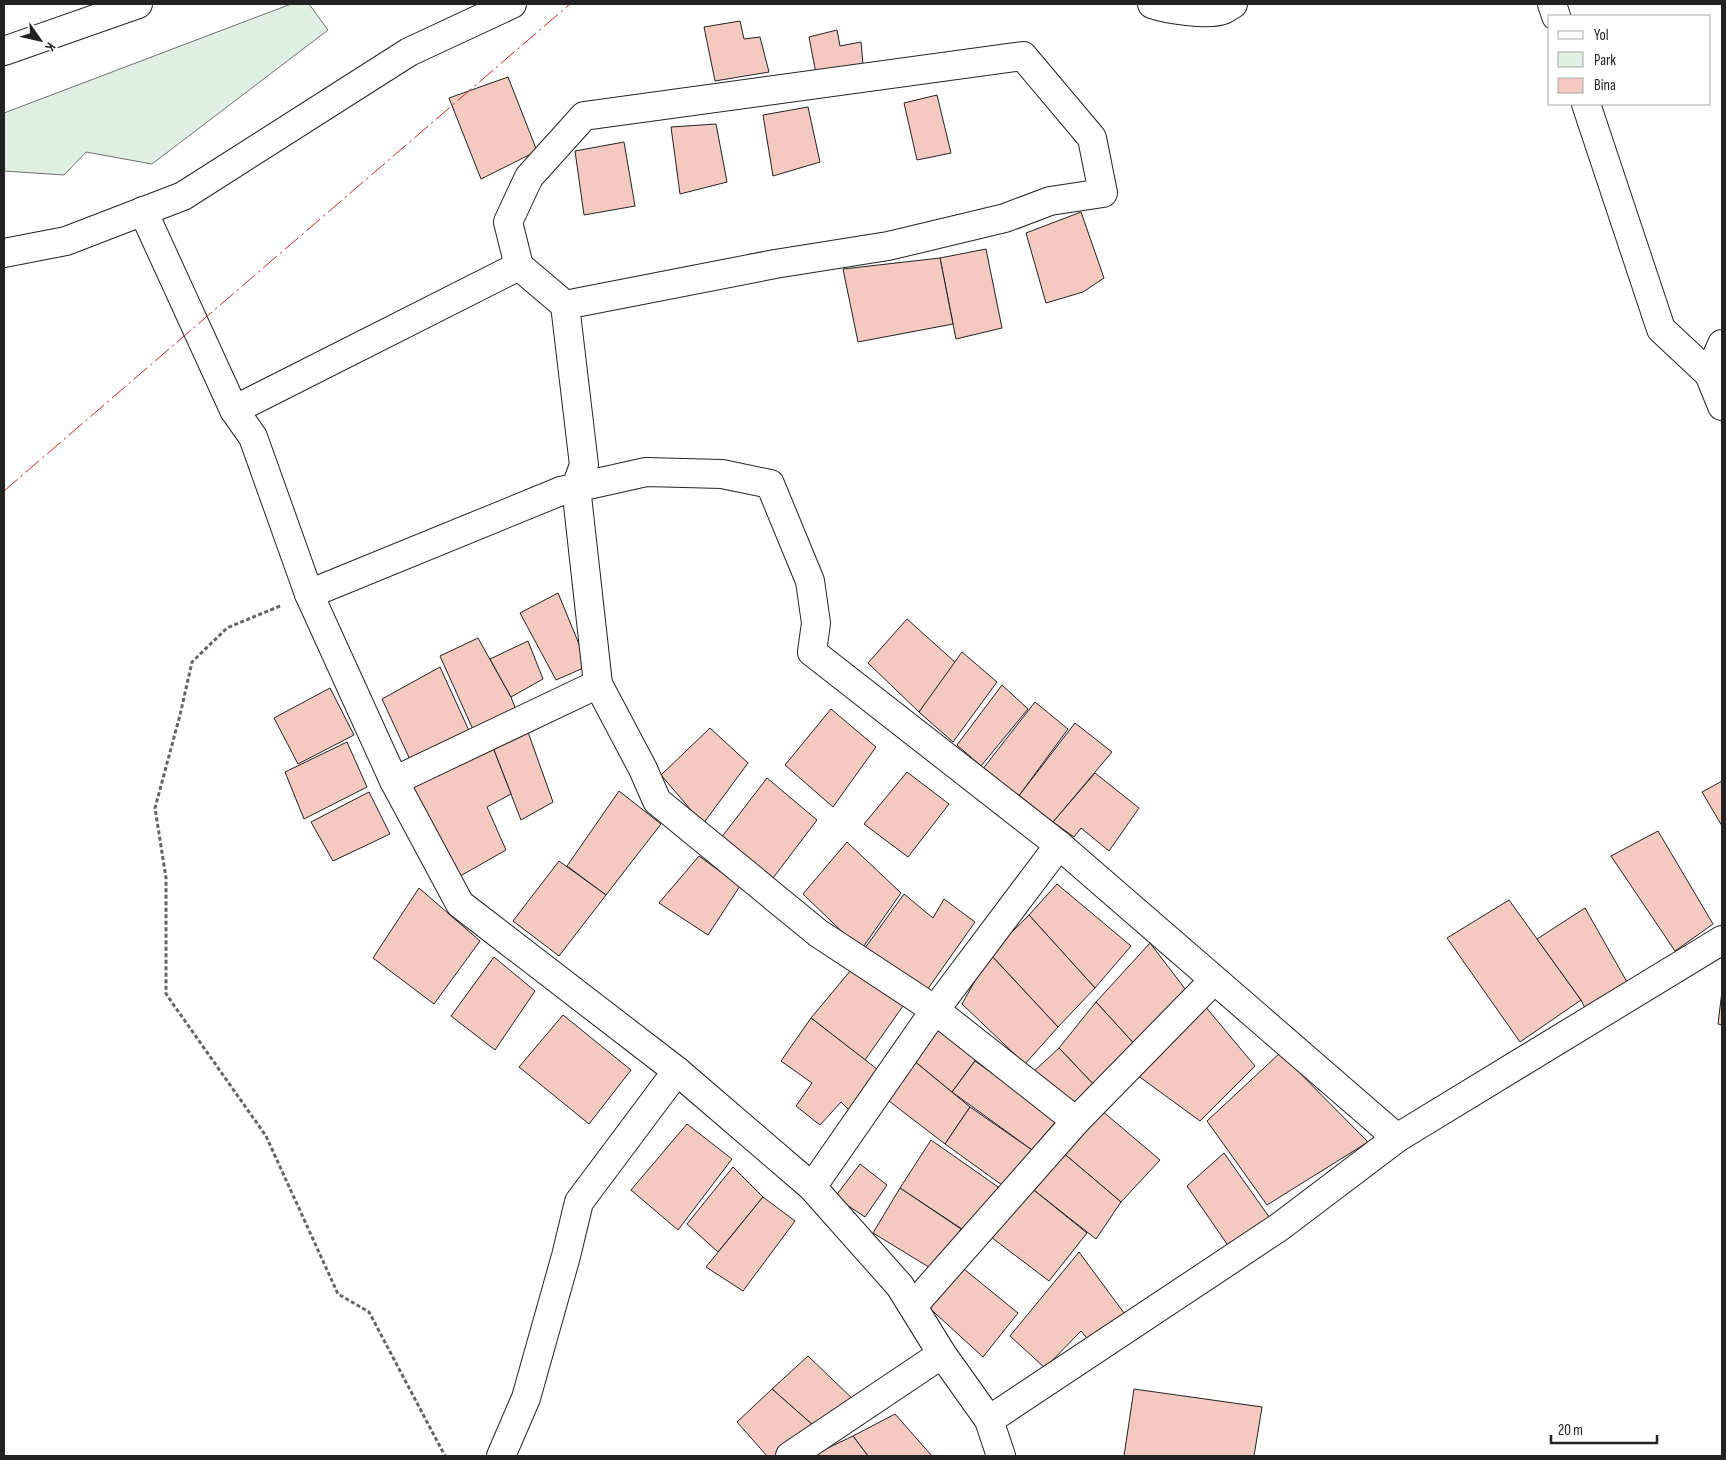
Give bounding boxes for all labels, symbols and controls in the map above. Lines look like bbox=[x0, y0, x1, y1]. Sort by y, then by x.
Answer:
north arrow bbox=[15, 15, 65, 65]
legend bbox=[1548, 15, 1711, 105]
text: Yol bbox=[1594, 26, 1609, 45]
text: K bbox=[41, 39, 59, 55]
text: Park bbox=[1594, 51, 1616, 70]
text: Bina bbox=[1594, 76, 1616, 95]
scale bar bbox=[1551, 1412, 1657, 1444]
text: 20 m bbox=[1558, 1421, 1583, 1440]

